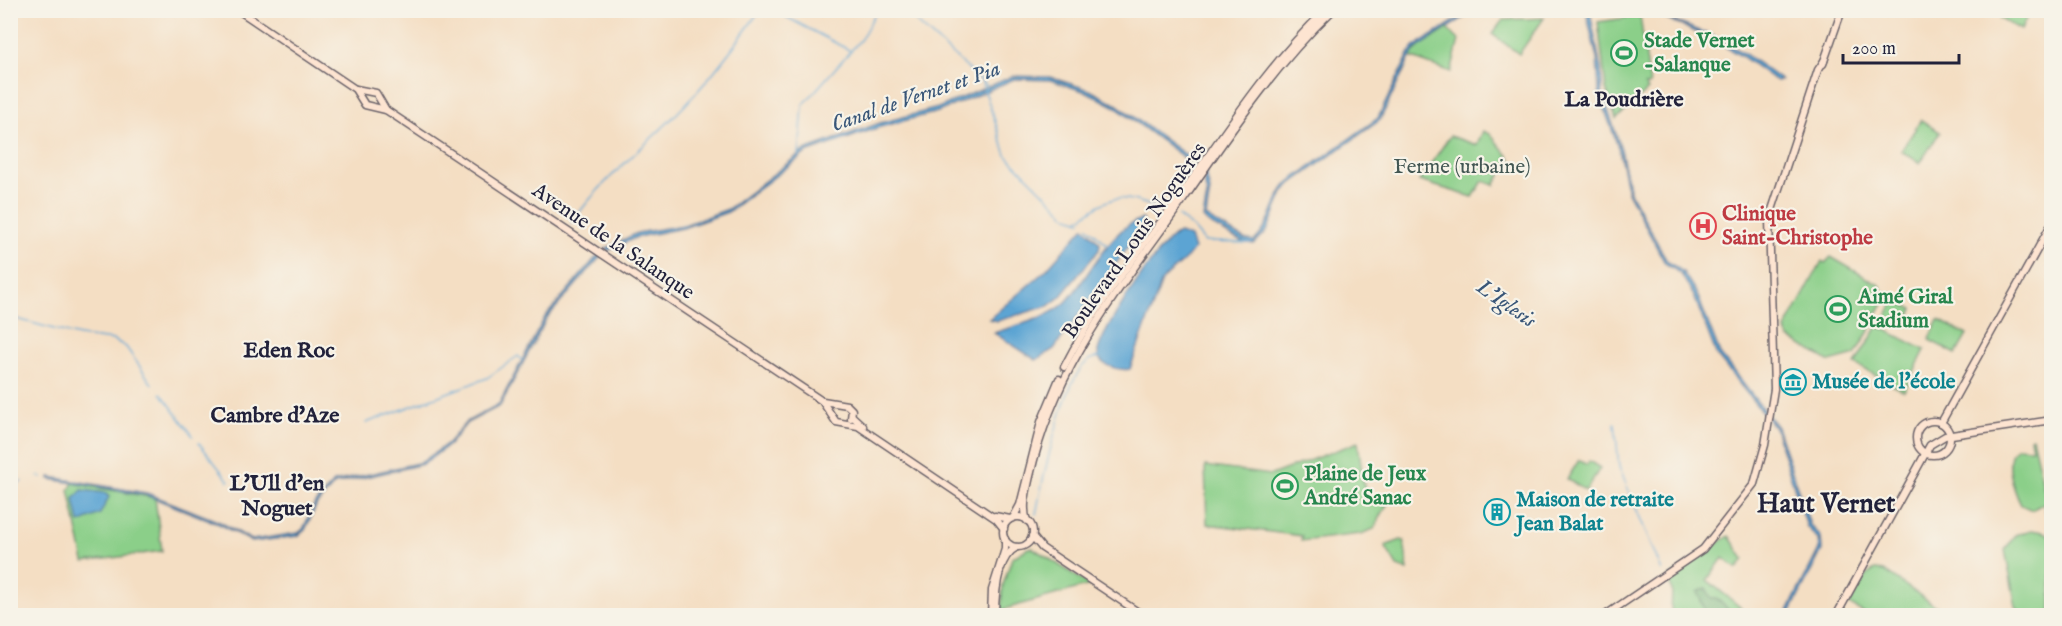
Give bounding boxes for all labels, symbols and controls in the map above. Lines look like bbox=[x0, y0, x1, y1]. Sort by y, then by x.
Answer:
scale bar bbox=[1843, 27, 1958, 65]
place label: Stade Vernet -Salanque bbox=[1644, 28, 1755, 79]
sports icon: Stade Vernet -Salanque bbox=[1609, 38, 1639, 68]
text: 200 m bbox=[1852, 38, 1896, 61]
water label: Canal de Vernet et Pia bbox=[828, 55, 1004, 139]
district label: La Poudrière bbox=[1564, 86, 1684, 114]
street label: Boulevard Louis Noguères bbox=[1057, 138, 1213, 344]
park label: Ferme (urbaine) bbox=[1394, 154, 1530, 181]
street label: Avenue de la Salanque bbox=[526, 177, 700, 307]
place label: Clinique Saint-Christophe bbox=[1722, 201, 1873, 252]
hospital icon: Clinique Saint-Christophe bbox=[1688, 211, 1718, 241]
water label: L'Iglesis bbox=[1470, 273, 1542, 335]
place label: Aimé Giral Stadium bbox=[1857, 284, 1954, 335]
sports icon: Aimé Giral Stadium bbox=[1823, 294, 1853, 324]
district label: Eden Roc bbox=[243, 337, 335, 365]
museum icon: Musée de l'école bbox=[1778, 367, 1808, 397]
place label: Musée de l'école bbox=[1812, 369, 1956, 396]
district label: Cambre d'Aze bbox=[211, 402, 339, 430]
place label: Plaine de Jeux André Sanac bbox=[1303, 461, 1427, 512]
district label: L'Ull d'en Noguet bbox=[229, 470, 325, 523]
sports icon: Plaine de Jeux André Sanac bbox=[1270, 471, 1300, 501]
place label: Maison de retraite Jean Balat bbox=[1513, 487, 1674, 538]
district label: Haut Vernet bbox=[1757, 488, 1896, 522]
building icon: Maison de retraite Jean Balat bbox=[1482, 497, 1512, 527]

